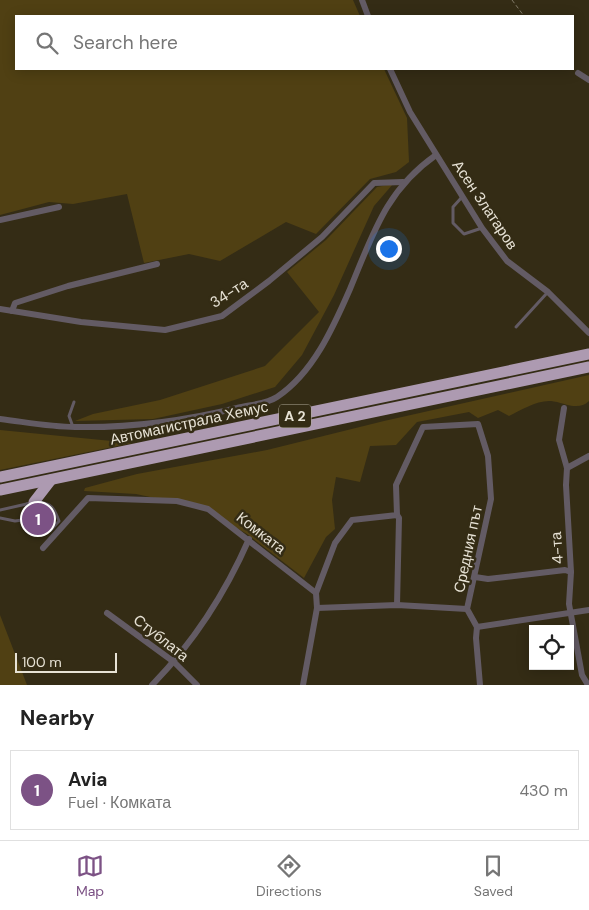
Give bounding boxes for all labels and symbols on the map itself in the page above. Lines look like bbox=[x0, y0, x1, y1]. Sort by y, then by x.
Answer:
street label: Асен Златаров bbox=[448, 156, 522, 254]
your location bbox=[376, 236, 402, 262]
street label: 34-та bbox=[206, 273, 252, 312]
street label: Автомагистрала Хемус bbox=[108, 396, 270, 450]
road number: A 2 bbox=[279, 404, 311, 428]
pin: 1 bbox=[22, 500, 54, 538]
street label: Средния път bbox=[449, 503, 487, 595]
street label: Комката bbox=[232, 507, 290, 559]
street label: 4-та bbox=[546, 531, 568, 565]
street label: Стублата bbox=[129, 610, 193, 666]
scale bar bbox=[15, 650, 118, 673]

